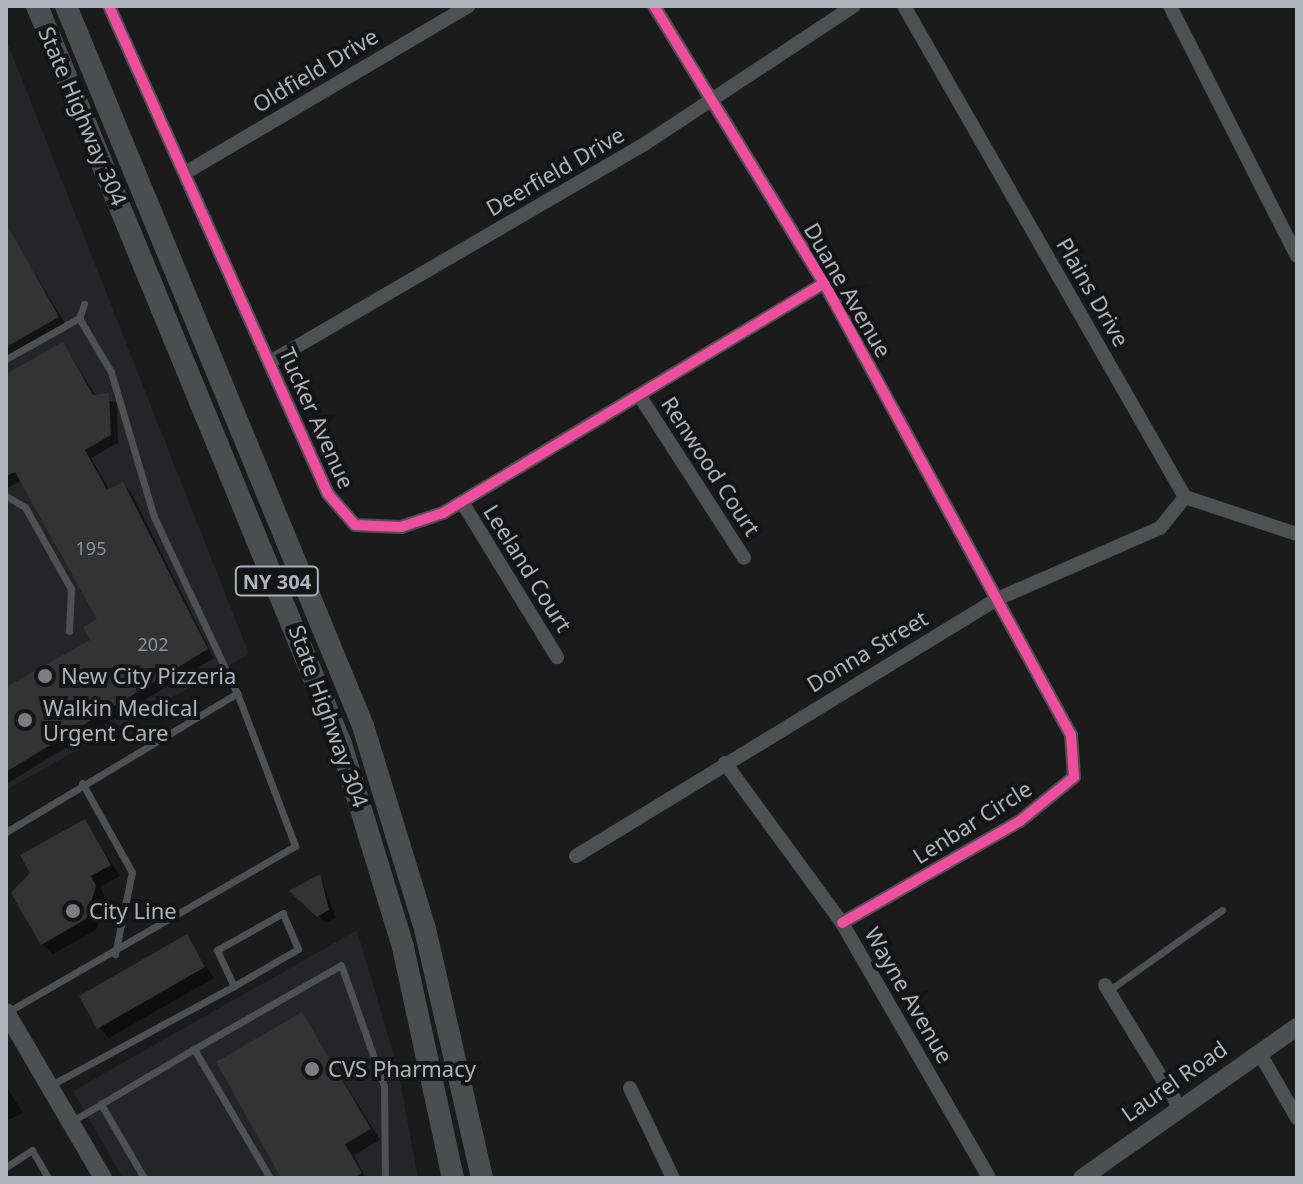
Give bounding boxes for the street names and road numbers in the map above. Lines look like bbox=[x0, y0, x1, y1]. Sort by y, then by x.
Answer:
street label: Oldfield Drive bbox=[248, 22, 382, 118]
street label: State Highway 304 bbox=[33, 23, 133, 209]
street label: Deerfield Drive bbox=[481, 121, 629, 221]
street label: Duane Avenue bbox=[799, 218, 897, 362]
street label: Plains Drive bbox=[1051, 233, 1135, 351]
street label: Tucker Avenue bbox=[274, 343, 360, 493]
street label: Renwood Court bbox=[656, 391, 766, 541]
street label: Leeland Court bbox=[478, 500, 578, 636]
road number: NY 304 bbox=[233, 565, 321, 597]
street label: Donna Street bbox=[802, 605, 932, 697]
street label: State Highway 304 bbox=[284, 621, 374, 811]
street label: Lenbar Circle bbox=[908, 775, 1036, 869]
street label: Wayne Avenue bbox=[859, 922, 959, 1068]
street label: Laurel Road bbox=[1116, 1035, 1232, 1127]

